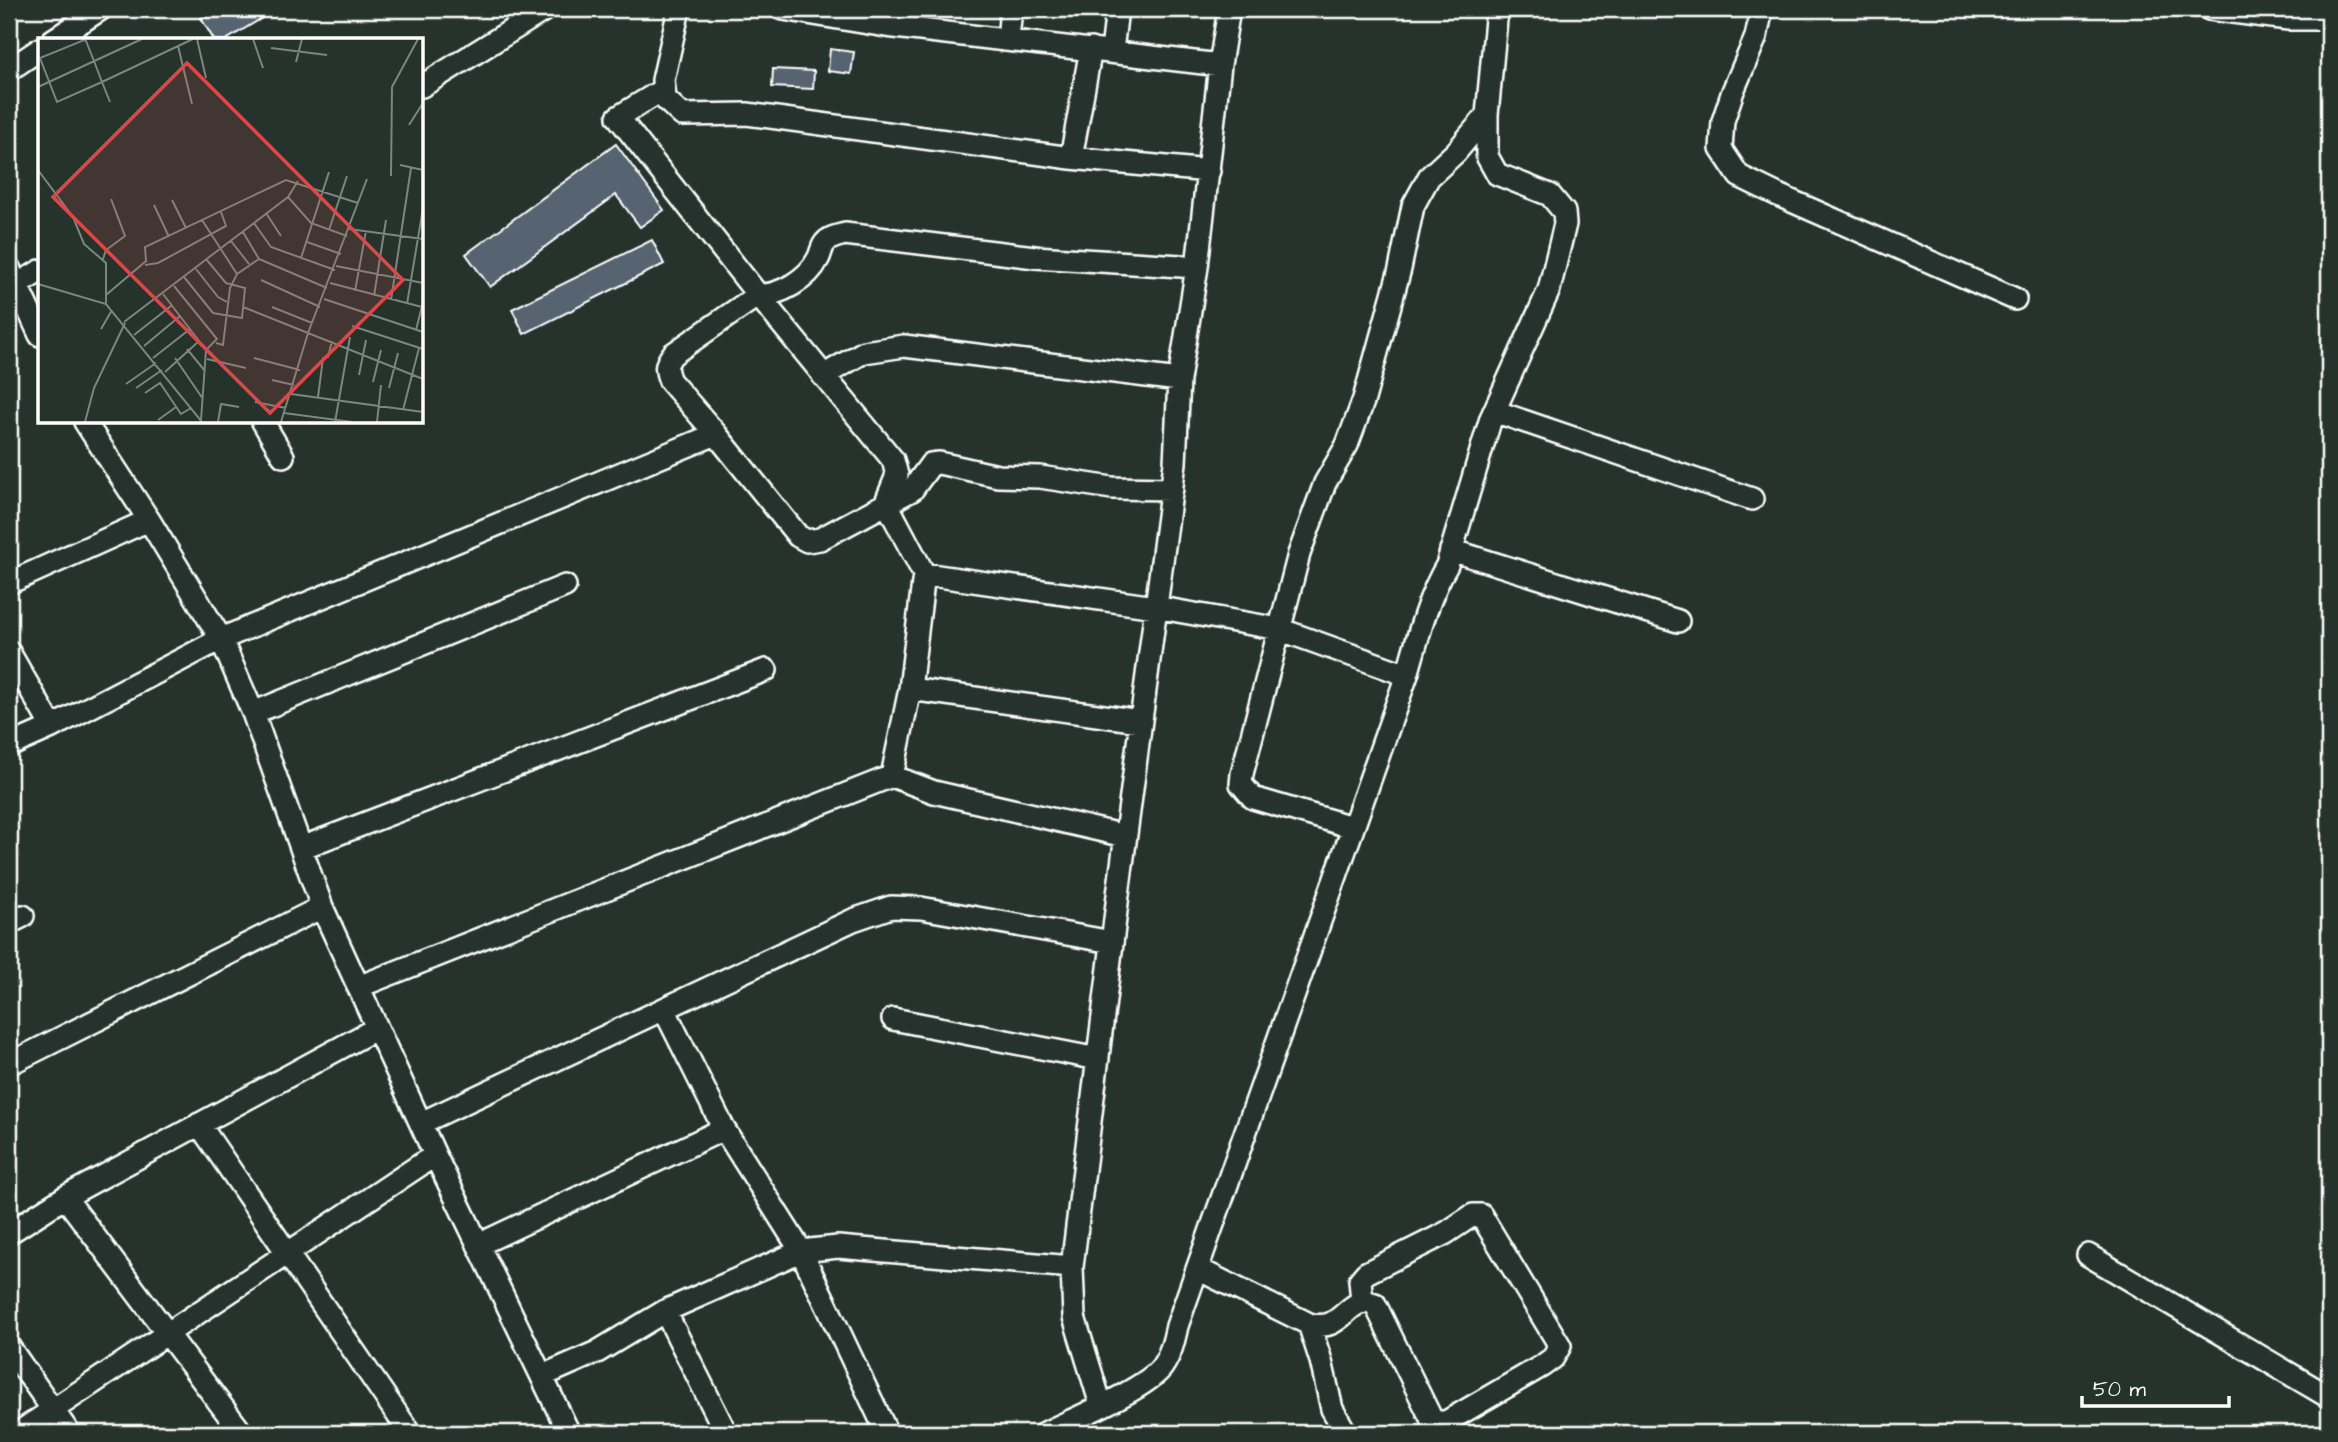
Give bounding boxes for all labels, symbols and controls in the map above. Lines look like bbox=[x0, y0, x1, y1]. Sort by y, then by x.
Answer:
inset map bbox=[38, 38, 424, 424]
scale bar bbox=[2082, 1365, 2230, 1409]
text: 50 m bbox=[2093, 1375, 2147, 1404]

